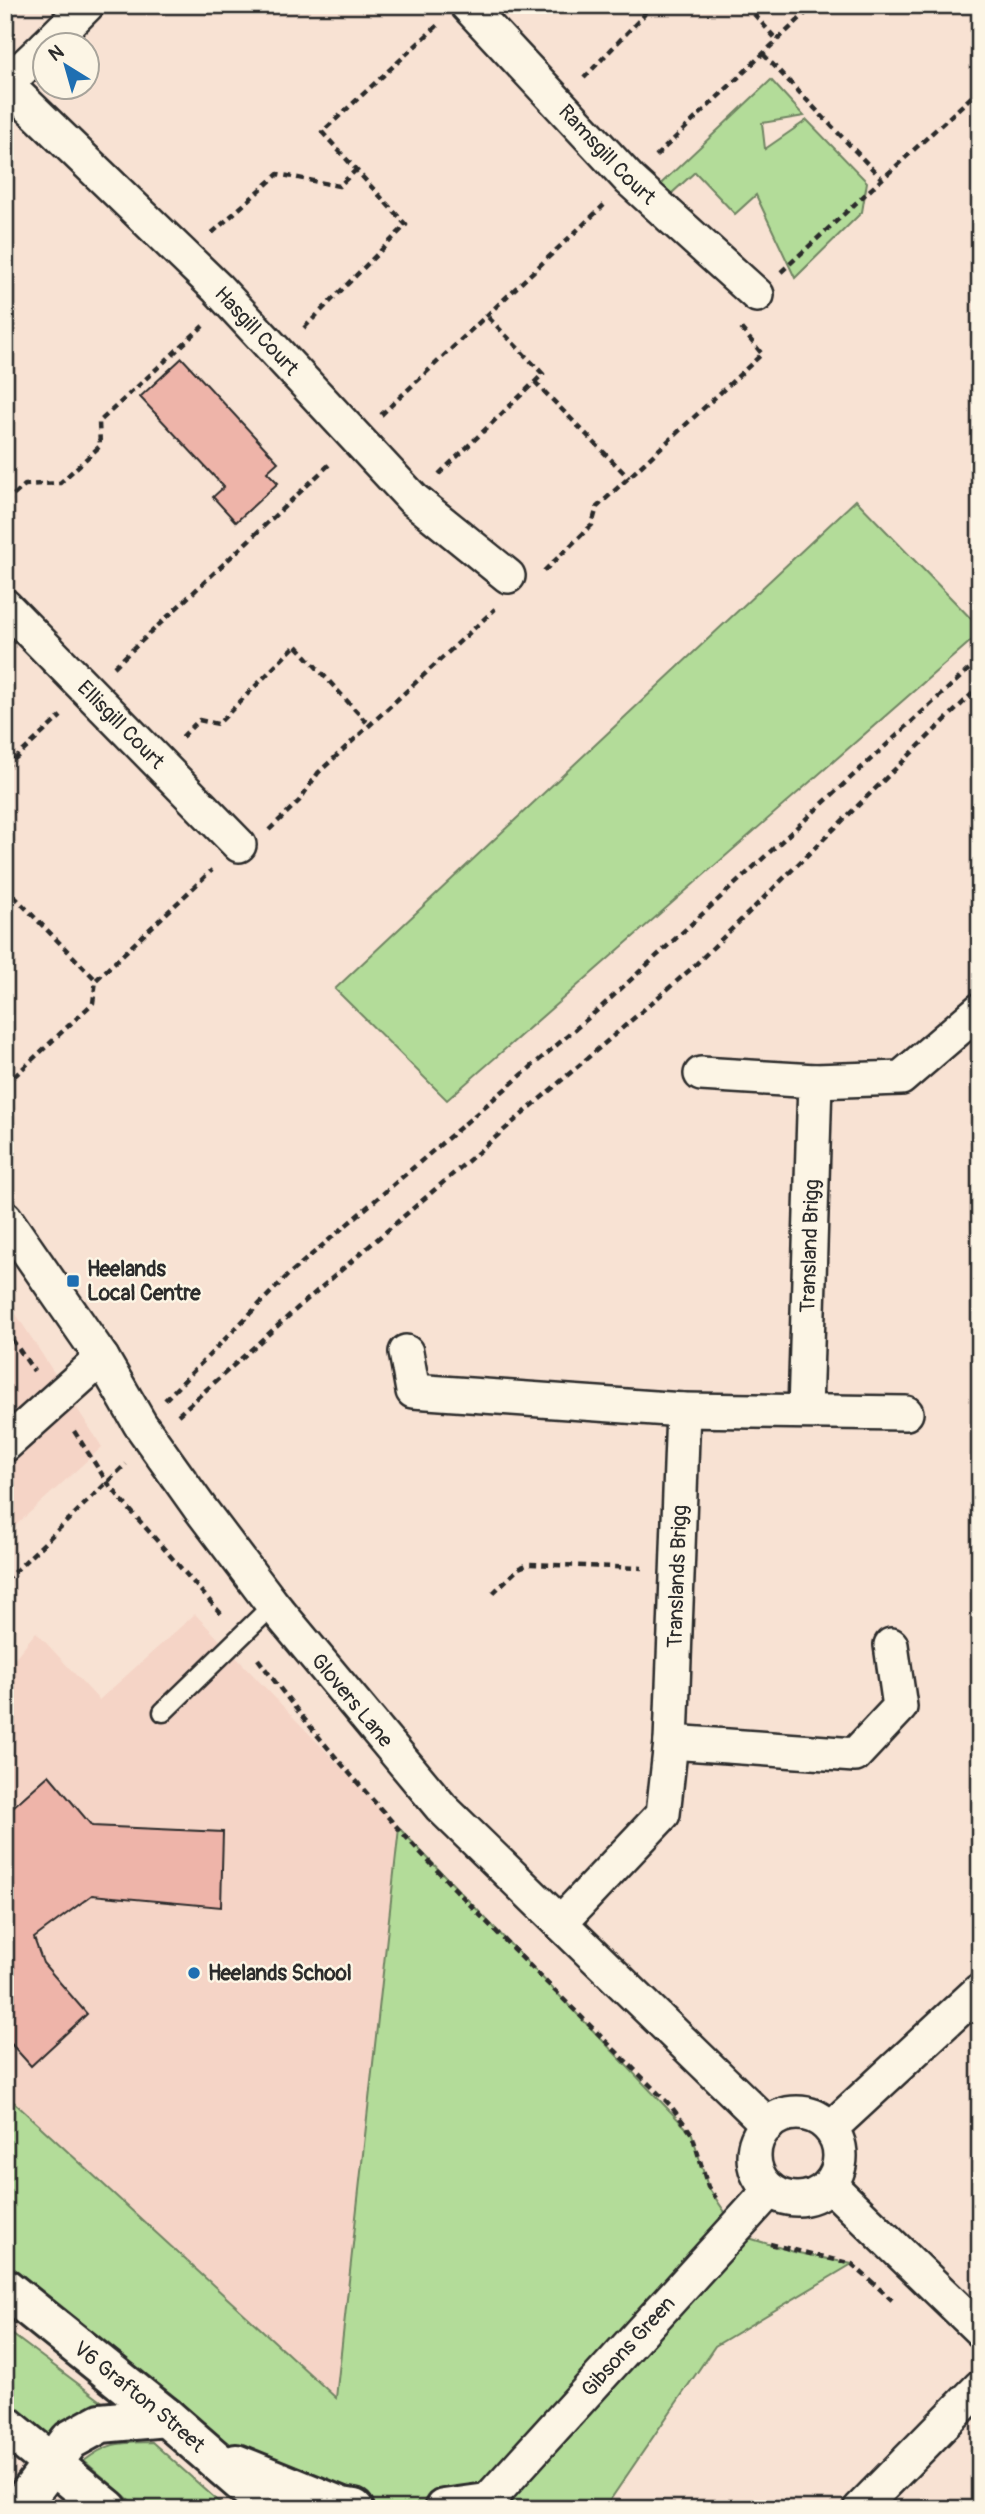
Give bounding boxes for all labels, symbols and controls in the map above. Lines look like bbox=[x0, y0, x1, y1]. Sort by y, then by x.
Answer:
north arrow bbox=[32, 32, 102, 102]
text: N bbox=[44, 40, 69, 67]
street label: Ramsgill Court bbox=[553, 98, 662, 211]
street label: Hasgill Court bbox=[209, 281, 305, 382]
street label: Ellisgill Court bbox=[72, 675, 171, 775]
street label: Transland Brigg bbox=[794, 1179, 826, 1313]
place label: Heelands Local Centre bbox=[87, 1256, 201, 1307]
marker: Heelands Local Centre bbox=[65, 1273, 81, 1289]
street label: Translands Brigg bbox=[661, 1505, 693, 1649]
street label: Glovers Lane bbox=[305, 1648, 400, 1753]
place label: Heelands School bbox=[208, 1960, 352, 1987]
marker: Heelands School bbox=[186, 1965, 202, 1981]
street label: Gibsons Green bbox=[575, 2290, 681, 2402]
street label: V6 Grafton Street bbox=[68, 2335, 211, 2459]

